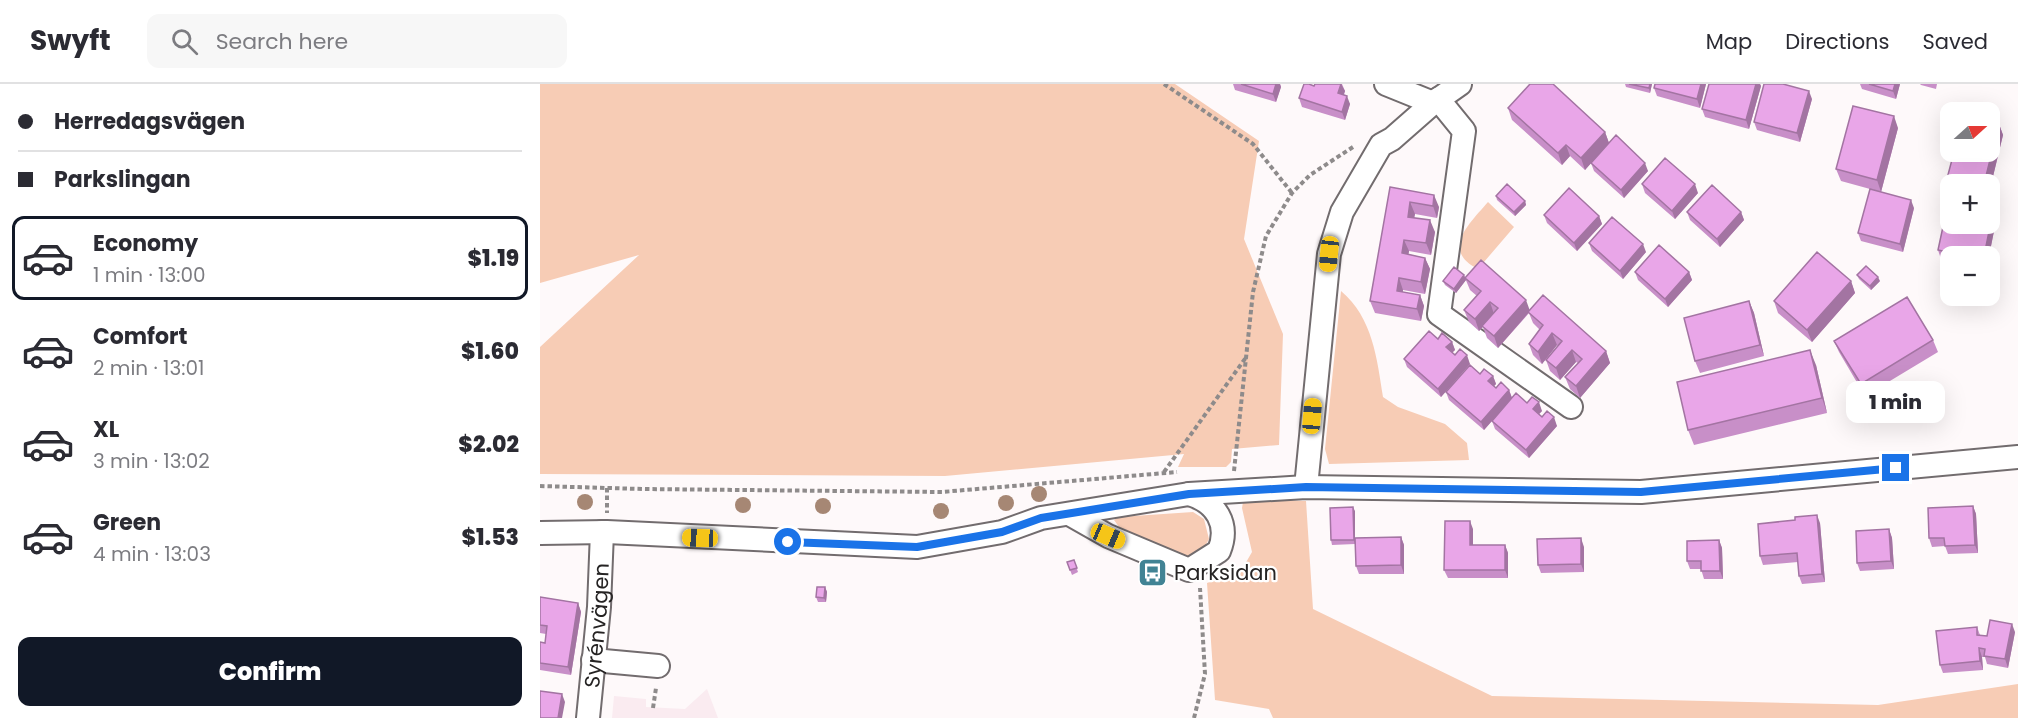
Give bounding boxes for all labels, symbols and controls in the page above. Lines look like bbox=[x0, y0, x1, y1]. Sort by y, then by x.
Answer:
search box bbox=[147, 14, 567, 68]
text: Swyft bbox=[30, 21, 111, 60]
icon: search bbox=[168, 25, 201, 58]
text: Search here bbox=[216, 26, 348, 57]
text: Map bbox=[1706, 27, 1752, 56]
text: Directions bbox=[1785, 27, 1889, 56]
text: Saved bbox=[1922, 27, 1988, 56]
north arrow bbox=[1940, 102, 2000, 162]
map controls bbox=[1940, 102, 2000, 306]
text: Herredagsvägen bbox=[54, 106, 245, 137]
text: Parkslingan bbox=[54, 164, 190, 195]
button: + bbox=[1940, 174, 2000, 234]
text: Economy bbox=[93, 228, 198, 259]
icon: car bbox=[21, 231, 75, 285]
car bbox=[1318, 235, 1340, 273]
text: $1.19 bbox=[467, 243, 519, 274]
button: − bbox=[1940, 246, 2000, 306]
text: 1 min · 13:00 bbox=[93, 261, 206, 289]
text: Comfort bbox=[93, 321, 187, 352]
icon: car bbox=[21, 324, 75, 378]
text: $1.60 bbox=[461, 336, 519, 367]
text: 2 min · 13:01 bbox=[93, 354, 204, 382]
callout: 1 min bbox=[1846, 381, 1946, 423]
text: 1 min bbox=[1869, 388, 1922, 416]
car bbox=[1301, 397, 1323, 435]
text: XL bbox=[93, 414, 119, 445]
icon: car bbox=[21, 417, 75, 471]
text: $2.02 bbox=[458, 429, 519, 460]
text: 3 min · 13:02 bbox=[93, 447, 210, 475]
route end bbox=[1882, 454, 1909, 481]
text: Green bbox=[93, 507, 161, 538]
icon: car bbox=[21, 510, 75, 564]
car bbox=[1088, 521, 1128, 551]
text: $1.53 bbox=[461, 522, 519, 553]
car bbox=[682, 528, 718, 548]
route start bbox=[774, 528, 801, 555]
text: 4 min · 13:03 bbox=[93, 540, 211, 568]
bus stop icon: Parksidan bbox=[1137, 556, 1169, 588]
place label: Parksidan bbox=[1174, 558, 1277, 587]
street label: Syrénvägen bbox=[577, 562, 615, 689]
button: Confirm bbox=[18, 637, 522, 706]

